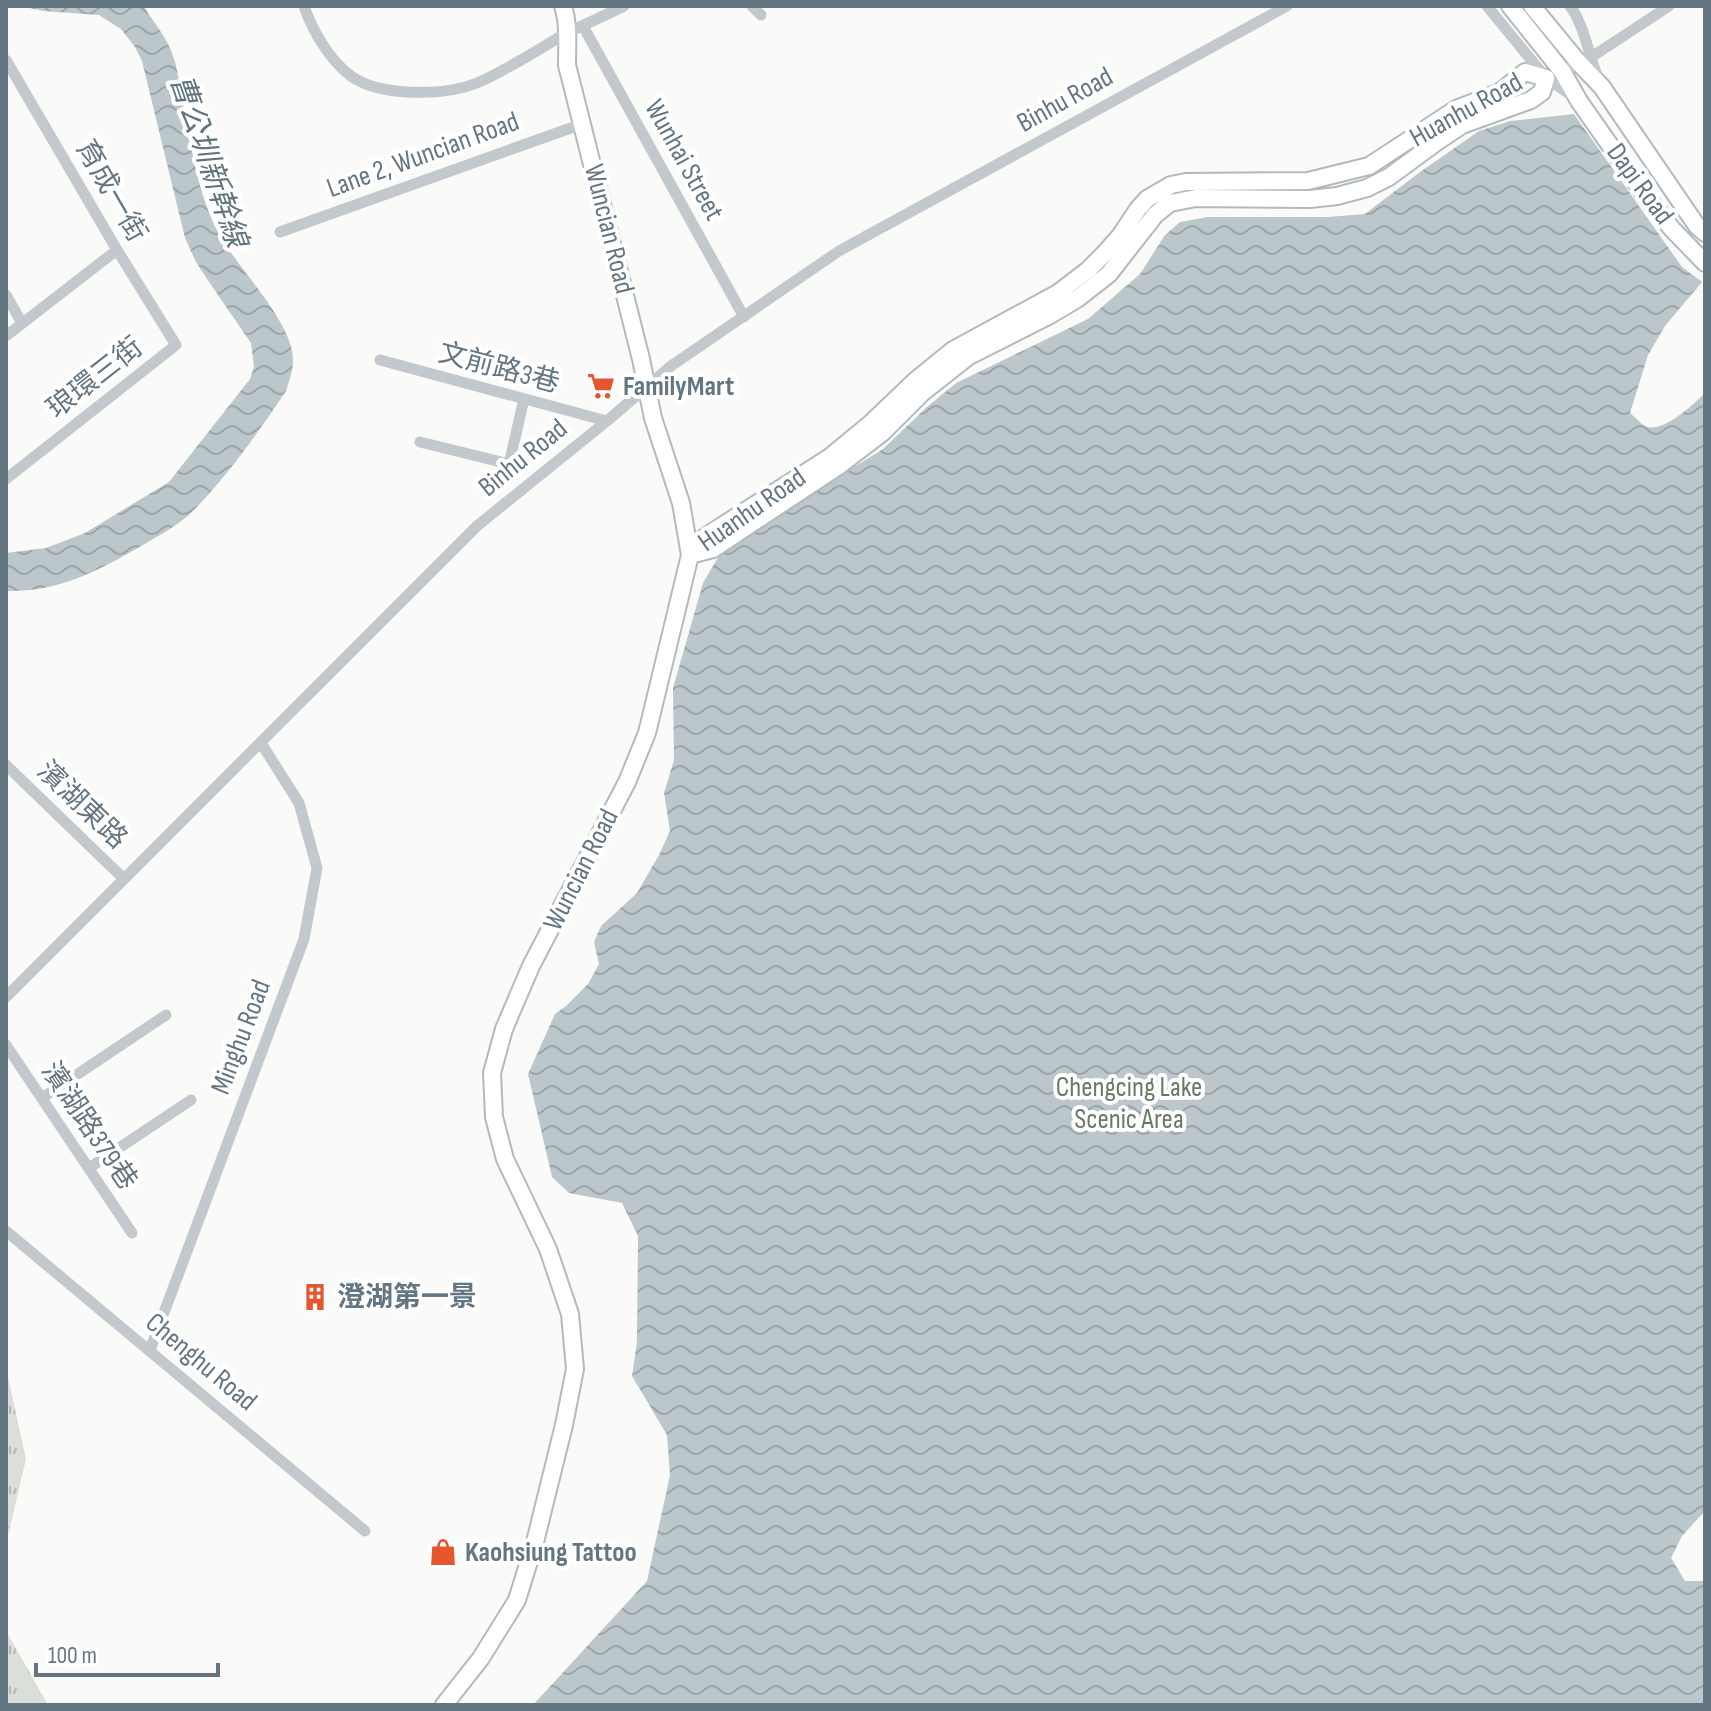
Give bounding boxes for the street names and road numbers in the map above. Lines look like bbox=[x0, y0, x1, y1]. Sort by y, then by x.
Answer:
street label: Binhu Road bbox=[1011, 60, 1119, 140]
street label: Huanhu Road bbox=[1404, 66, 1528, 154]
street label: Wunhai Street bbox=[637, 94, 731, 226]
street label: Lane 2, Wuncian Road bbox=[322, 105, 524, 205]
street label: 育成一街 bbox=[69, 134, 153, 248]
street label: Dapi Road bbox=[1600, 137, 1680, 231]
street label: Wuncian Road bbox=[577, 161, 641, 297]
street label: 琅環三街 bbox=[41, 331, 149, 425]
street label: 文前路3巷 bbox=[435, 336, 563, 400]
street label: Binhu Road bbox=[472, 412, 574, 504]
street label: Huanhu Road bbox=[692, 461, 812, 559]
street label: 濱湖東路 bbox=[30, 754, 134, 856]
street label: Wuncian Road bbox=[536, 804, 626, 936]
street label: Minghu Road bbox=[204, 975, 278, 1099]
street label: 濱湖路379巷 bbox=[34, 1056, 144, 1196]
street label: Chenghu Road bbox=[139, 1306, 263, 1418]

